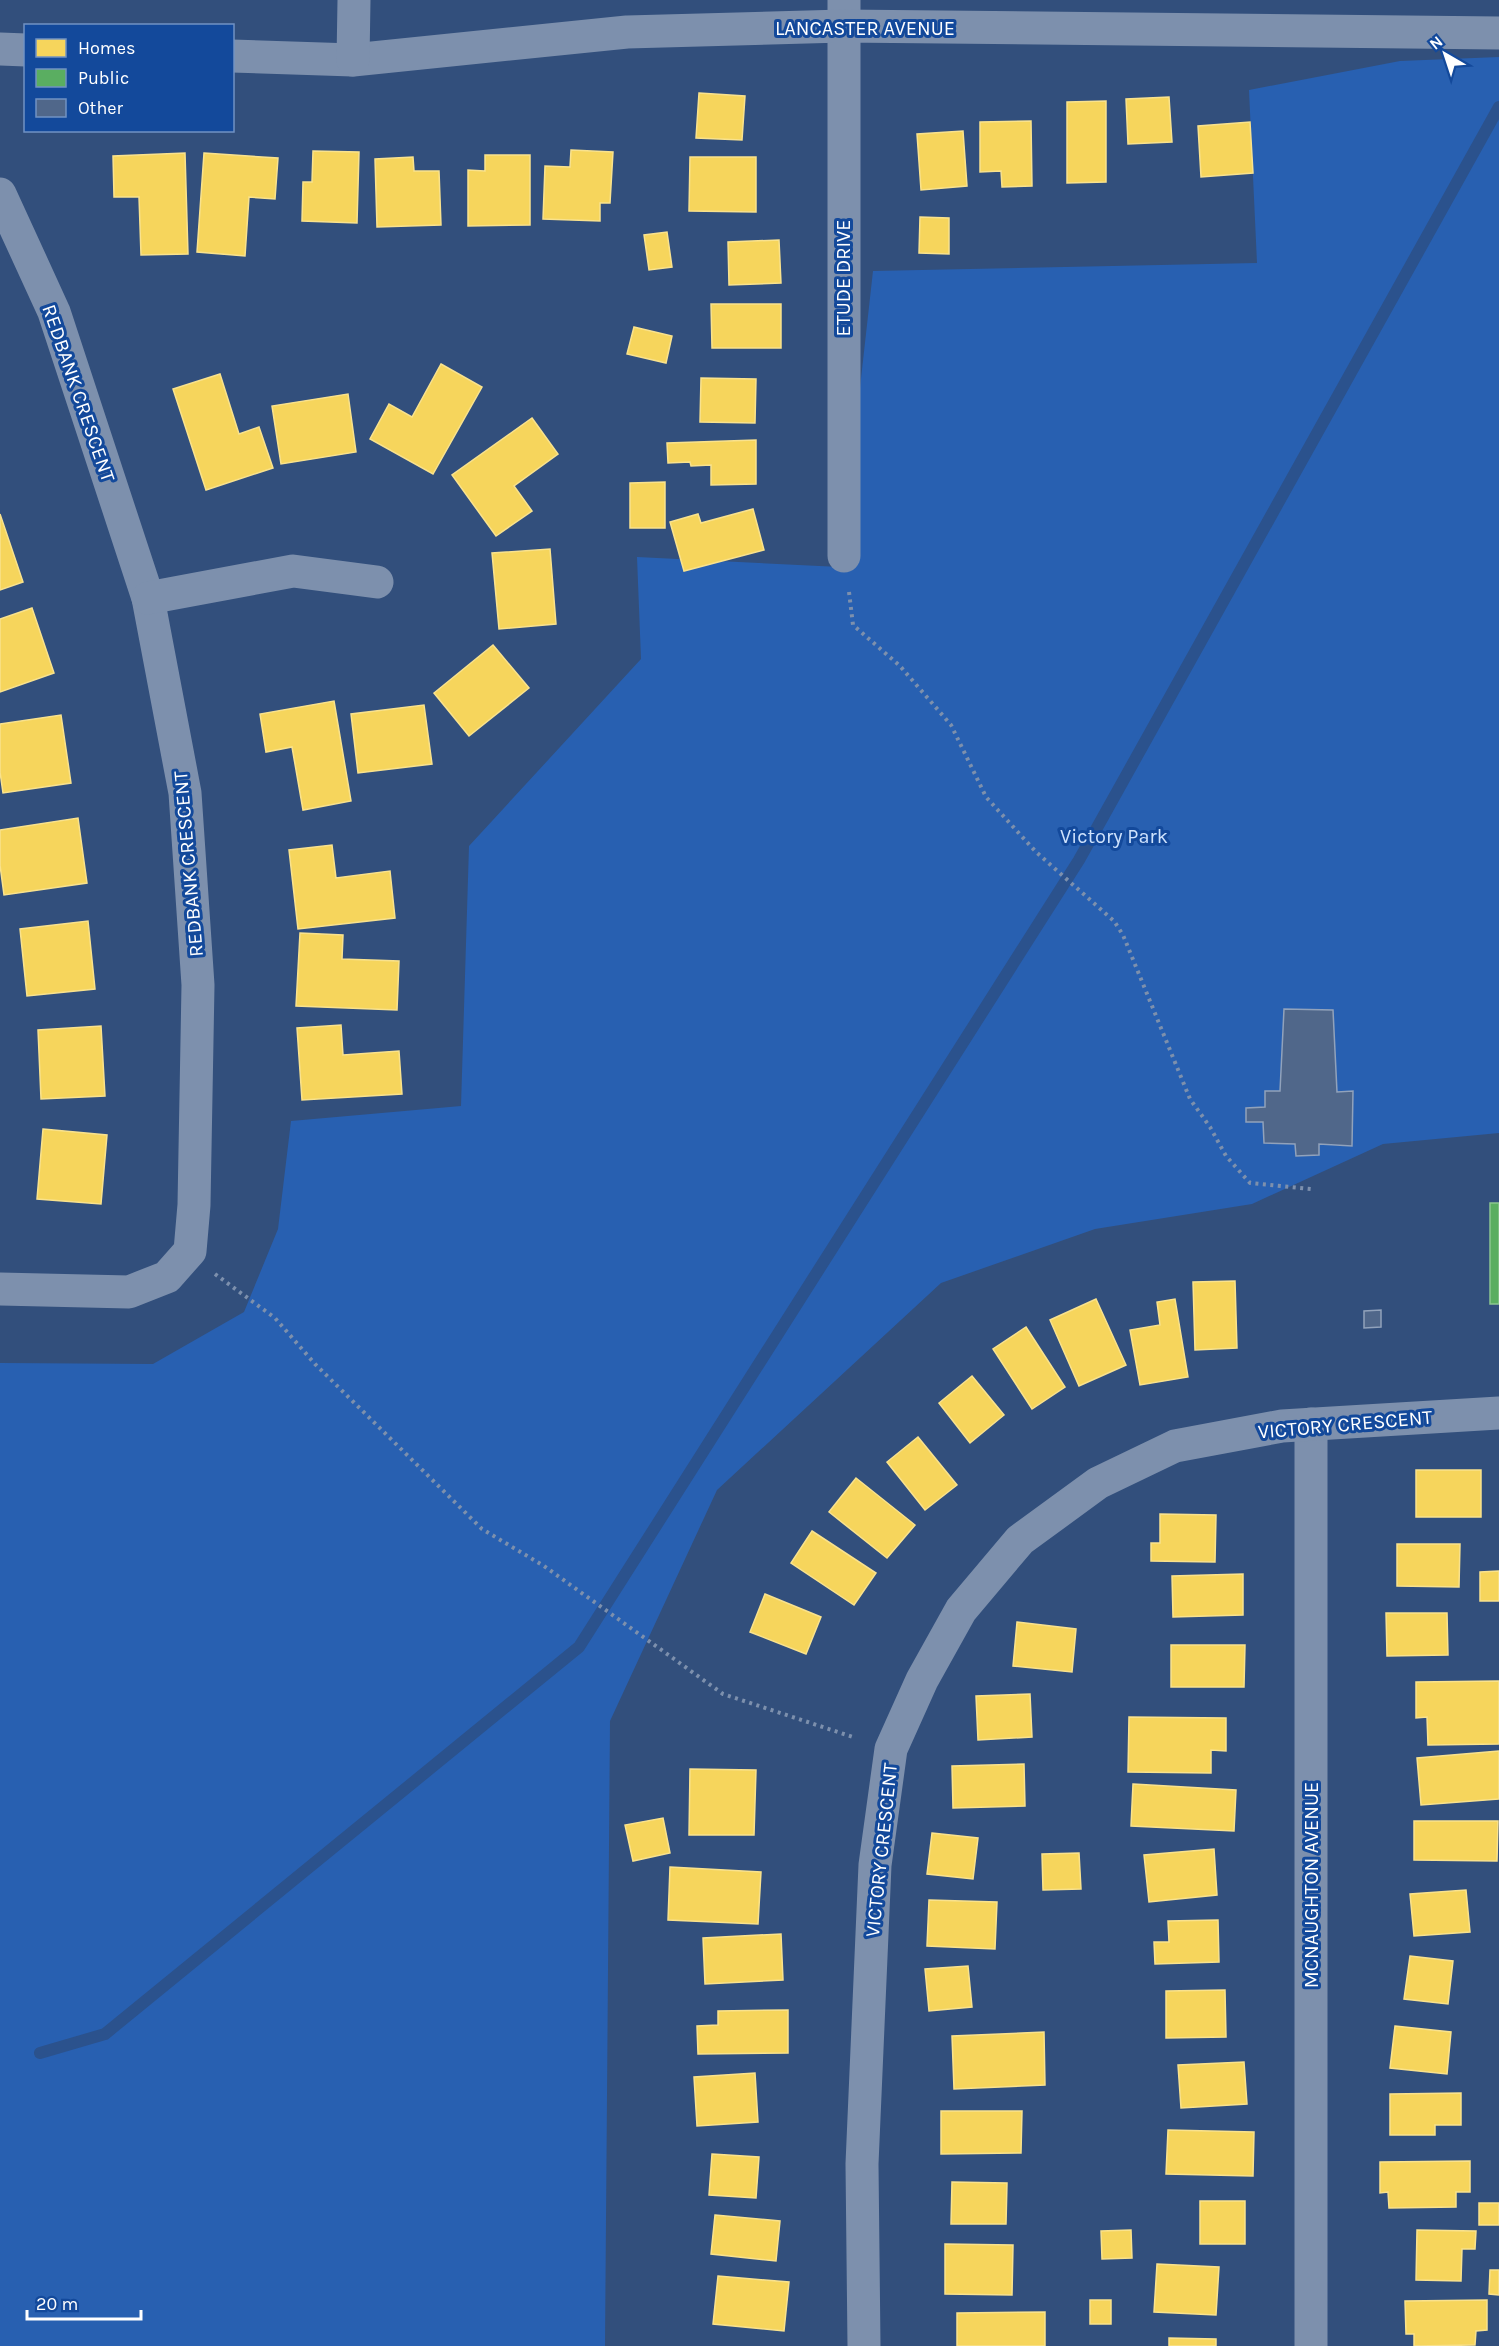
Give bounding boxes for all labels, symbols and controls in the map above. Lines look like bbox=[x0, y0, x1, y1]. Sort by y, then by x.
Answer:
street label: LANCASTER AVENUE bbox=[775, 17, 955, 40]
legend bbox=[24, 24, 234, 132]
north arrow bbox=[1415, 24, 1475, 84]
text: N bbox=[1425, 32, 1446, 54]
text: Homes bbox=[78, 37, 135, 59]
text: Public bbox=[78, 67, 129, 89]
text: Other bbox=[78, 97, 123, 119]
street label: ETUDE DRIVE bbox=[832, 219, 855, 337]
street label: REDBANK CRESCENT bbox=[37, 301, 120, 485]
street label: REDBANK CRESCENT bbox=[169, 770, 208, 958]
park label: Victory Park bbox=[1060, 825, 1168, 848]
street label: VICTORY CRESCENT bbox=[1257, 1405, 1433, 1444]
street label: VICTORY CRESCENT bbox=[861, 1762, 902, 1938]
street label: MCNAUGHTON AVENUE bbox=[1300, 1782, 1323, 1988]
scale bar bbox=[27, 2283, 141, 2321]
text: 20 m bbox=[36, 2293, 78, 2315]

